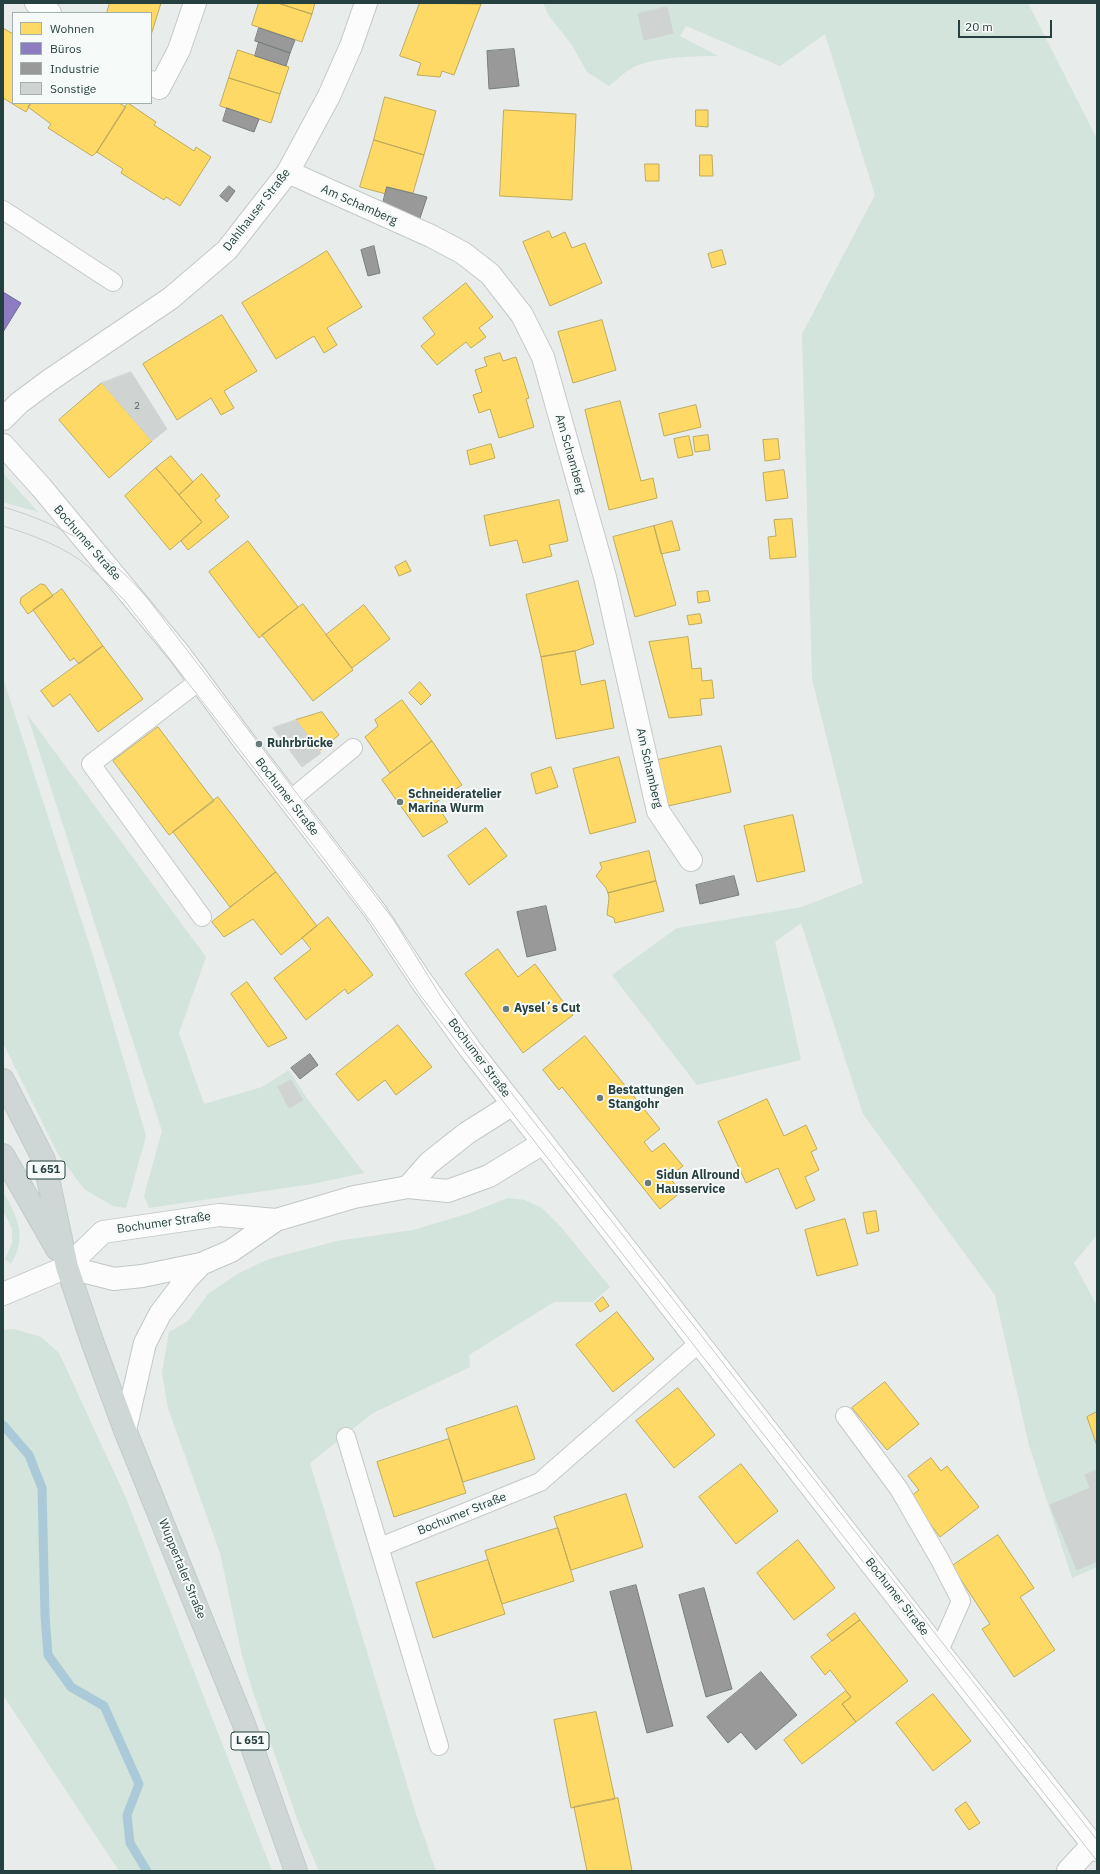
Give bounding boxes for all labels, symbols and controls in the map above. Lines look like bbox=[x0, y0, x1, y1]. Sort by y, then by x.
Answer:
legend bbox=[12, 12, 152, 104]
scale bar bbox=[960, 12, 1054, 38]
text: 20 m bbox=[965, 19, 993, 34]
text: Wohnen bbox=[50, 21, 94, 36]
text: Büros bbox=[50, 41, 82, 56]
text: Industrie bbox=[50, 61, 99, 76]
text: Sonstige bbox=[50, 81, 96, 96]
street label: Dahlhauser Straße bbox=[220, 166, 294, 254]
street label: Am Schamberg bbox=[319, 182, 399, 228]
house number: 2 bbox=[134, 400, 140, 412]
street label: Am Schamberg bbox=[552, 413, 588, 495]
street label: Bochumer Straße bbox=[50, 503, 124, 583]
street label: Am Schamberg bbox=[633, 727, 665, 809]
place label: Ruhrbrücke bbox=[267, 737, 333, 751]
marker: Ruhrbrücke bbox=[254, 739, 264, 749]
street label: Bochumer Straße bbox=[252, 755, 322, 839]
place label: Schneideratelier Marina Wurm bbox=[408, 788, 502, 816]
marker: Schneideratelier Marina Wurm bbox=[395, 797, 405, 807]
place label: Aysel´s Cut bbox=[514, 1002, 580, 1016]
marker: Aysel´s Cut bbox=[501, 1004, 511, 1014]
street label: Bochumer Straße bbox=[445, 1016, 513, 1100]
place label: Bestattungen Stangohr bbox=[608, 1084, 684, 1112]
marker: Bestattungen Stangohr bbox=[595, 1093, 605, 1103]
road number: L 651 bbox=[27, 1161, 65, 1179]
place label: Sidun Allround Hausservice bbox=[656, 1169, 740, 1197]
marker: Sidun Allround Hausservice bbox=[643, 1178, 653, 1188]
street label: Bochumer Straße bbox=[116, 1209, 212, 1237]
street label: Bochumer Straße bbox=[415, 1490, 509, 1538]
street label: Wuppertaler Straße bbox=[155, 1517, 209, 1621]
street label: Bochumer Straße bbox=[862, 1555, 932, 1639]
road number: L 651 bbox=[231, 1732, 269, 1750]

